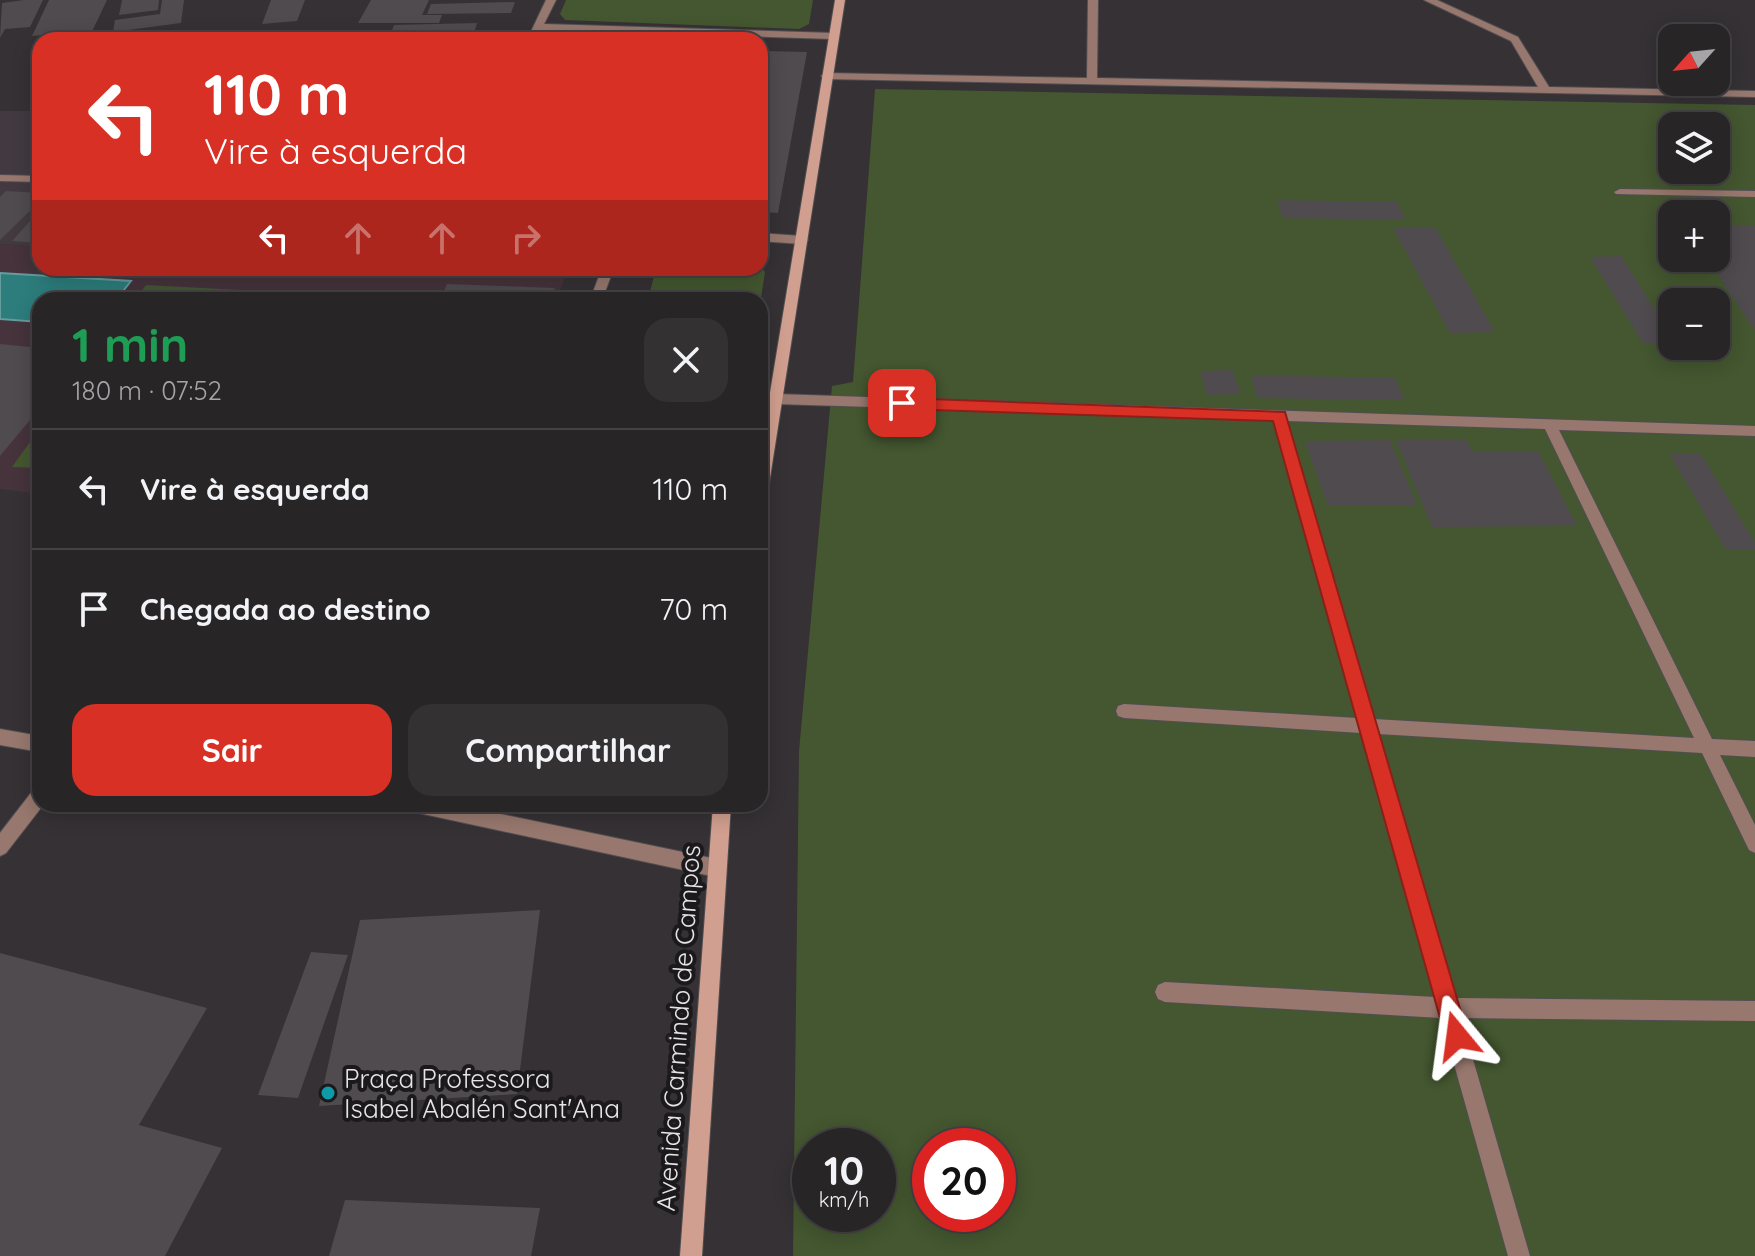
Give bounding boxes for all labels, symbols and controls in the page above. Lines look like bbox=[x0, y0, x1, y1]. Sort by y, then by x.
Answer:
north arrow bbox=[1658, 24, 1730, 96]
map controls bbox=[1658, 24, 1730, 360]
text: 110 m bbox=[204, 59, 349, 129]
icon: left bbox=[72, 64, 176, 168]
button: layers bbox=[1658, 112, 1730, 184]
text: Vire à esquerda bbox=[204, 128, 467, 173]
button: + bbox=[1658, 200, 1730, 272]
icon: left bbox=[252, 216, 296, 260]
icon: ahead bbox=[336, 216, 380, 260]
icon: ahead bbox=[420, 216, 464, 260]
icon: right bbox=[504, 216, 548, 260]
button: − bbox=[1658, 288, 1730, 360]
text: 1 min bbox=[72, 314, 188, 374]
button: close bbox=[644, 318, 728, 402]
pin bbox=[868, 369, 936, 437]
text: 180 m · 07:52 bbox=[72, 374, 222, 407]
icon: arrive bbox=[880, 381, 924, 425]
icon: left bbox=[72, 467, 116, 511]
text: Vire à esquerda bbox=[140, 470, 369, 508]
text: 110 m bbox=[652, 470, 728, 508]
icon: arrive bbox=[72, 587, 116, 631]
text: Chegada ao destino bbox=[140, 590, 431, 628]
text: 70 m bbox=[659, 590, 728, 628]
button: Sair bbox=[72, 704, 392, 796]
button: Compartilhar bbox=[408, 704, 728, 796]
street label: Avenida Carmindo de Campos bbox=[649, 844, 707, 1212]
position arrow bbox=[1415, 994, 1499, 1078]
place label: Praça Professora Isabel Abalén Sant'Ana bbox=[344, 1062, 620, 1125]
marker: Praça Professora Isabel Abalén Sant'Ana bbox=[319, 1084, 337, 1102]
speed limit sign: 20 bbox=[912, 1128, 1016, 1232]
text: 10 bbox=[824, 1145, 864, 1195]
text: km/h bbox=[819, 1187, 869, 1212]

